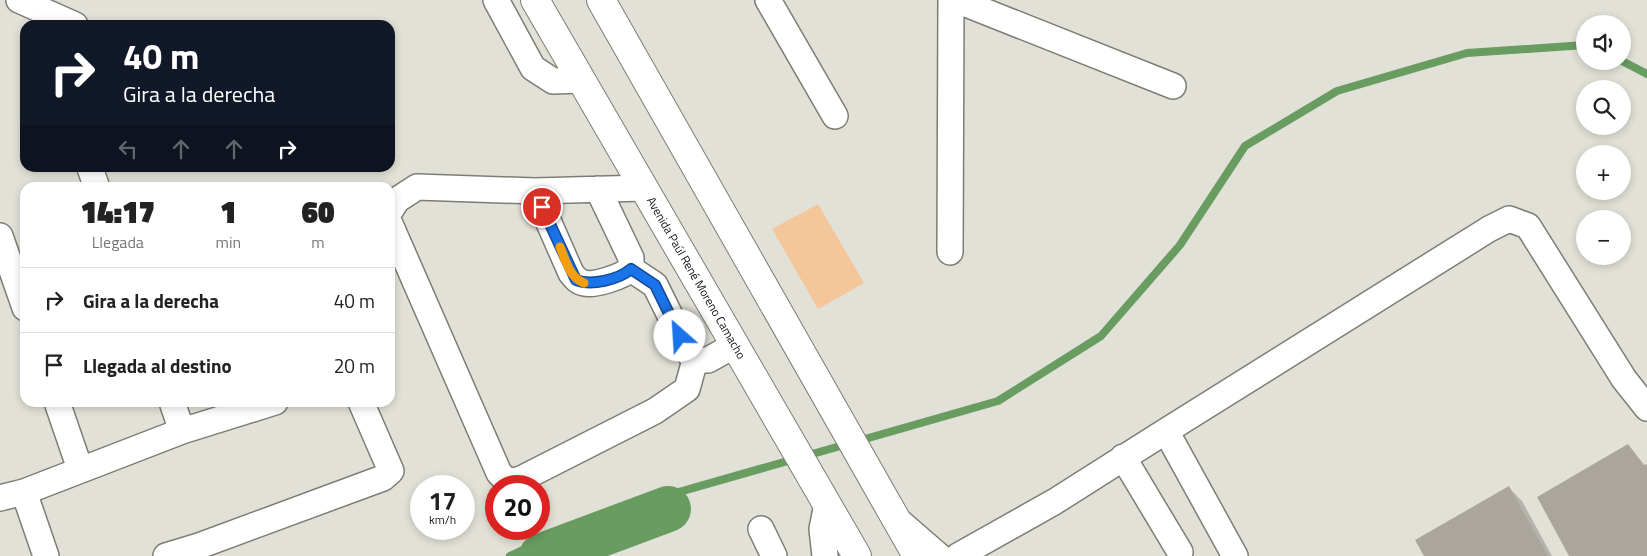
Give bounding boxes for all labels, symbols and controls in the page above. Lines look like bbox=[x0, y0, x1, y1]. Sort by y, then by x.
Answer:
map controls bbox=[1576, 15, 1631, 265]
button: sound bbox=[1576, 15, 1631, 70]
text: 40 m bbox=[123, 29, 199, 83]
icon: right bbox=[40, 40, 105, 105]
text: Gira a la derecha bbox=[123, 77, 275, 111]
button: search bbox=[1576, 80, 1631, 135]
icon: left bbox=[114, 135, 142, 163]
icon: ahead bbox=[167, 135, 195, 163]
icon: ahead bbox=[220, 135, 248, 163]
icon: right bbox=[273, 135, 301, 163]
button: + bbox=[1576, 145, 1631, 200]
pin bbox=[521, 186, 563, 228]
text: 14:17 bbox=[80, 189, 155, 235]
text: 1 bbox=[220, 189, 237, 235]
text: 60 bbox=[302, 189, 335, 235]
icon: arrive bbox=[528, 193, 556, 221]
street label: Avenida Paúl René Moreno Camacho bbox=[642, 193, 751, 362]
button: − bbox=[1576, 210, 1631, 265]
text: Llegada bbox=[92, 230, 144, 254]
text: min bbox=[216, 230, 241, 254]
text: m bbox=[311, 230, 325, 254]
icon: right bbox=[40, 286, 68, 314]
text: Gira a la derecha bbox=[83, 286, 219, 315]
text: 40 m bbox=[334, 286, 375, 315]
position arrow bbox=[653, 309, 705, 361]
icon: arrive bbox=[40, 351, 68, 379]
text: Llegada al destino bbox=[83, 351, 232, 380]
text: 20 m bbox=[334, 351, 375, 380]
speed limit sign: 20 bbox=[485, 475, 550, 540]
text: 17 bbox=[428, 482, 457, 520]
text: km/h bbox=[429, 510, 456, 529]

